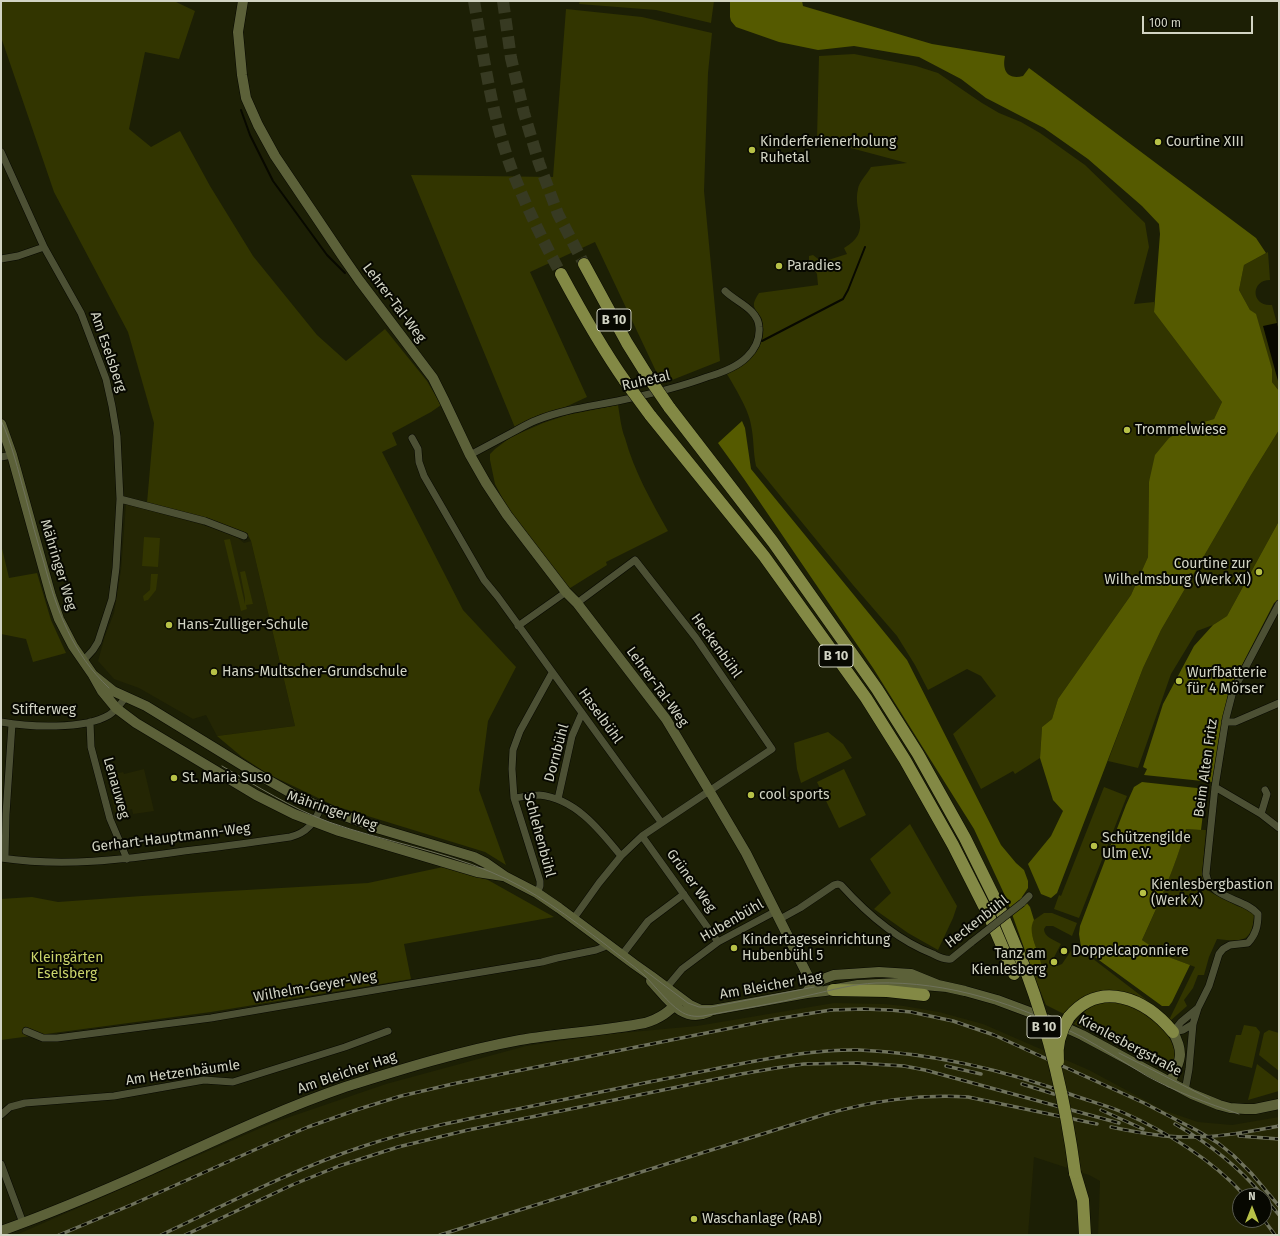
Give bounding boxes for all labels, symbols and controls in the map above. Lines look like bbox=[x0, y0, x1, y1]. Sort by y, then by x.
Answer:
scale bar bbox=[1144, 8, 1255, 34]
text: 100 m bbox=[1149, 16, 1181, 30]
place label: Kinderferienerholung Ruhetal bbox=[760, 134, 896, 166]
place label: Courtine XIII bbox=[1166, 134, 1244, 150]
marker: Courtine XIII bbox=[1153, 137, 1163, 147]
marker: Kinderferienerholung Ruhetal bbox=[747, 145, 757, 155]
place label: Paradies bbox=[787, 258, 841, 274]
street label: Lehrer-Tal-Weg bbox=[359, 260, 429, 346]
marker: Paradies bbox=[774, 261, 784, 271]
street label: Am Eselsberg bbox=[86, 309, 130, 395]
road number: B 10 bbox=[597, 309, 631, 331]
street label: Ruhetal bbox=[620, 367, 672, 395]
place label: Trommelwiese bbox=[1135, 422, 1226, 438]
marker: Trommelwiese bbox=[1122, 425, 1132, 435]
street label: Mähringer Weg bbox=[36, 517, 80, 613]
place label: Courtine zur Wilhelmsburg (Werk XI) bbox=[1104, 556, 1251, 588]
marker: Courtine zur Wilhelmsburg (Werk XI) bbox=[1254, 567, 1264, 577]
street label: Heckenbühl bbox=[687, 611, 745, 681]
place label: Hans-Zulliger-Schule bbox=[177, 617, 308, 633]
marker: Hans-Zulliger-Schule bbox=[164, 620, 174, 630]
street label: Lehrer-Tal-Weg bbox=[622, 644, 692, 730]
road number: B 10 bbox=[819, 645, 853, 667]
place label: Hans-Multscher-Grundschule bbox=[222, 664, 407, 680]
place label: Wurfbatterie für 4 Mörser bbox=[1187, 665, 1267, 698]
marker: Hans-Multscher-Grundschule bbox=[209, 667, 219, 677]
marker: Wurfbatterie für 4 Mörser bbox=[1174, 676, 1184, 686]
street label: Haselbühl bbox=[574, 685, 626, 747]
street label: Stifterweg bbox=[12, 702, 76, 718]
street label: Beim Alten Fritz bbox=[1191, 718, 1221, 818]
street label: Dornbühl bbox=[541, 722, 573, 784]
street label: Lenauweg bbox=[99, 755, 133, 821]
place label: St. Maria Suso bbox=[182, 770, 271, 786]
marker: St. Maria Suso bbox=[169, 773, 179, 783]
place label: cool sports bbox=[759, 787, 830, 803]
street label: Mähringer Weg bbox=[285, 788, 379, 834]
marker: cool sports bbox=[746, 790, 756, 800]
street label: Schlehenbühl bbox=[520, 791, 558, 879]
street label: Gerhart-Hauptmann-Weg bbox=[91, 820, 251, 856]
place label: Schützengilde Ulm e.V. bbox=[1102, 830, 1191, 862]
marker: Schützengilde Ulm e.V. bbox=[1089, 841, 1099, 851]
street label: Grüner Weg bbox=[663, 846, 719, 916]
place label: Kienlesbergbastion (Werk X) bbox=[1151, 877, 1273, 910]
marker: Kienlesbergbastion (Werk X) bbox=[1138, 888, 1148, 898]
street label: Heckenbühl bbox=[942, 892, 1012, 952]
street label: Hubenbühl bbox=[697, 896, 767, 946]
place label: Kindertageseinrichtung Hubenbühl 5 bbox=[742, 932, 890, 964]
marker: Kindertageseinrichtung Hubenbühl 5 bbox=[729, 943, 739, 953]
place label: Doppelcaponniere bbox=[1072, 943, 1189, 959]
place label: Tanz am Kienlesberg bbox=[971, 946, 1046, 978]
marker: Doppelcaponniere bbox=[1059, 946, 1069, 956]
park label: Kleingärten Eselsberg bbox=[31, 950, 103, 982]
marker: Tanz am Kienlesberg bbox=[1049, 957, 1059, 967]
street label: Wilhelm-Geyer-Weg bbox=[252, 968, 378, 1006]
street label: Am Bleicher Hag bbox=[718, 969, 824, 1003]
street label: Kienlesbergstraße bbox=[1075, 1012, 1185, 1080]
road number: B 10 bbox=[1027, 1016, 1061, 1038]
street label: Am Bleicher Hag bbox=[295, 1048, 399, 1098]
street label: Am Hetzenbäumle bbox=[125, 1057, 241, 1089]
north arrow bbox=[1232, 1188, 1272, 1228]
text: N bbox=[1248, 1190, 1256, 1203]
place label: Waschanlage (RAB) bbox=[702, 1211, 822, 1227]
marker: Waschanlage (RAB) bbox=[689, 1214, 699, 1224]

